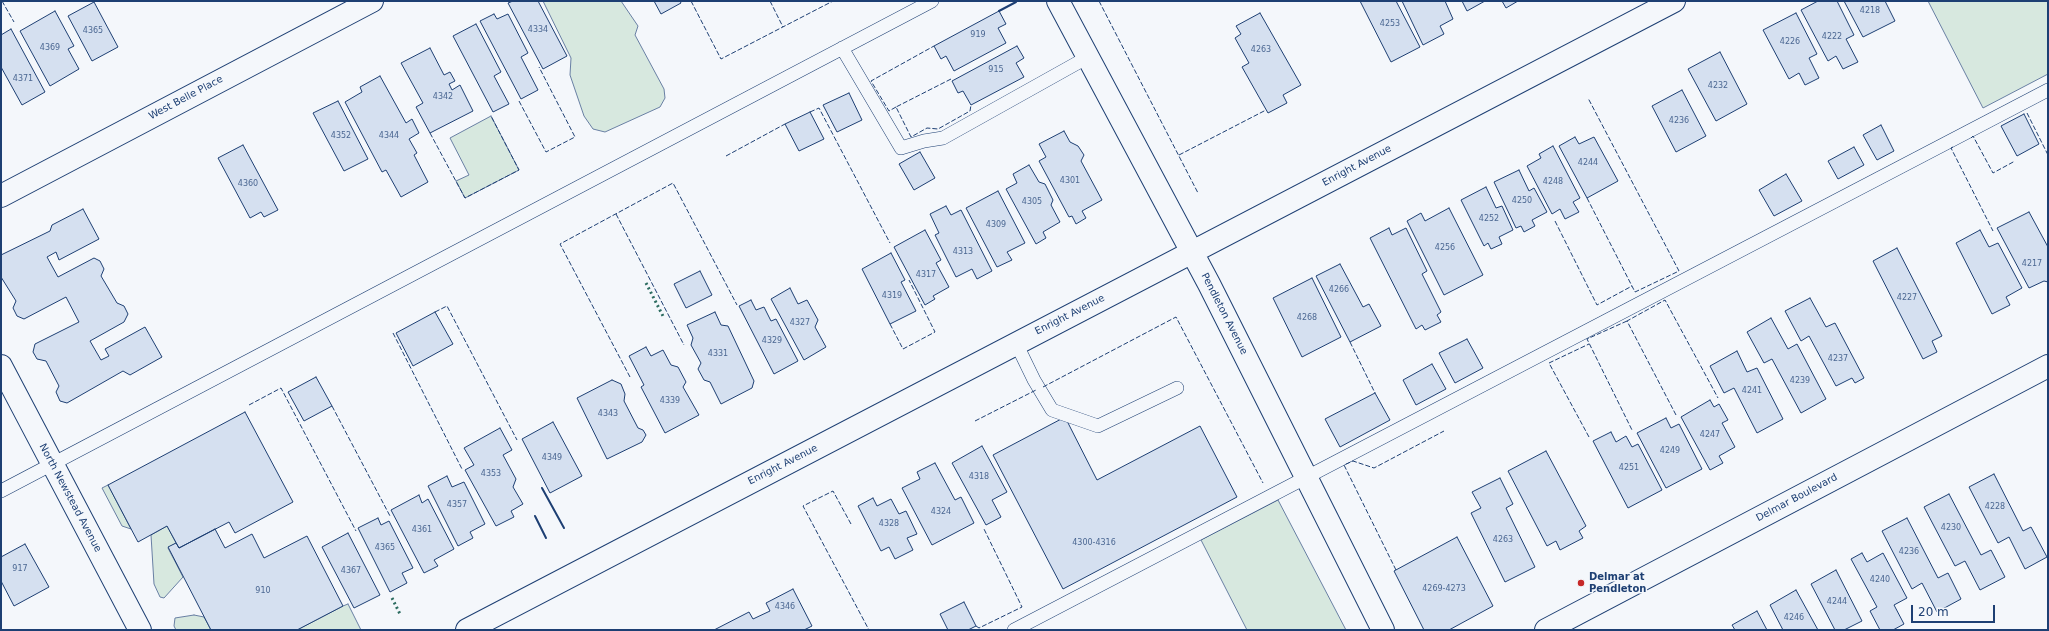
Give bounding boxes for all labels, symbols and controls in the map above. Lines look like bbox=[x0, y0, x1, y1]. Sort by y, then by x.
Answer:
house number: 4218 bbox=[1860, 6, 1880, 16]
house number: 4253 bbox=[1380, 19, 1400, 29]
house number: 4334 bbox=[528, 25, 548, 35]
house number: 4365 bbox=[83, 26, 103, 36]
house number: 919 bbox=[970, 30, 986, 40]
house number: 4222 bbox=[1822, 32, 1842, 42]
house number: 4226 bbox=[1780, 37, 1800, 47]
house number: 4369 bbox=[40, 43, 60, 53]
house number: 4263 bbox=[1251, 45, 1271, 55]
house number: 915 bbox=[988, 65, 1004, 75]
street label: West Belle Place bbox=[147, 73, 225, 123]
house number: 4371 bbox=[13, 74, 33, 84]
house number: 4232 bbox=[1708, 81, 1728, 91]
house number: 4342 bbox=[433, 92, 453, 102]
house number: 4236 bbox=[1669, 116, 1689, 126]
house number: 4352 bbox=[331, 131, 351, 141]
house number: 4344 bbox=[379, 131, 399, 141]
street label: Enright Avenue bbox=[1320, 143, 1394, 189]
house number: 4244 bbox=[1578, 158, 1598, 168]
house number: 4301 bbox=[1060, 176, 1080, 186]
house number: 4248 bbox=[1543, 177, 1563, 187]
house number: 4360 bbox=[238, 179, 258, 189]
house number: 4250 bbox=[1512, 196, 1532, 206]
house number: 4305 bbox=[1022, 197, 1042, 207]
house number: 4252 bbox=[1479, 214, 1499, 224]
house number: 4309 bbox=[986, 220, 1006, 230]
house number: 4256 bbox=[1435, 243, 1455, 253]
house number: 4313 bbox=[953, 247, 973, 257]
house number: 4217 bbox=[2022, 259, 2042, 269]
house number: 4317 bbox=[916, 270, 936, 280]
street label: Pendleton Avenue bbox=[1198, 271, 1250, 357]
house number: 4266 bbox=[1329, 285, 1349, 295]
house number: 4319 bbox=[882, 291, 902, 301]
street label: Enright Avenue bbox=[1033, 292, 1107, 338]
house number: 4227 bbox=[1897, 293, 1917, 303]
house number: 4268 bbox=[1297, 313, 1317, 323]
house number: 4327 bbox=[790, 318, 810, 328]
house number: 4329 bbox=[762, 336, 782, 346]
house number: 4331 bbox=[708, 349, 728, 359]
house number: 4237 bbox=[1828, 354, 1848, 364]
house number: 4239 bbox=[1790, 376, 1810, 386]
house number: 4241 bbox=[1742, 386, 1762, 396]
house number: 4339 bbox=[660, 396, 680, 406]
house number: 4343 bbox=[598, 409, 618, 419]
house number: 4247 bbox=[1700, 430, 1720, 440]
street label: North Newstead Avenue bbox=[36, 442, 104, 554]
street label: Enright Avenue bbox=[746, 442, 820, 488]
house number: 4249 bbox=[1660, 446, 1680, 456]
house number: 4349 bbox=[542, 453, 562, 463]
house number: 4251 bbox=[1619, 463, 1639, 473]
house number: 4353 bbox=[481, 469, 501, 479]
street label: Delmar Boulevard bbox=[1754, 471, 1840, 525]
house number: 4318 bbox=[969, 472, 989, 482]
house number: 4357 bbox=[447, 500, 467, 510]
house number: 4228 bbox=[1985, 502, 2005, 512]
house number: 4324 bbox=[931, 507, 951, 517]
house number: 4328 bbox=[879, 519, 899, 529]
house number: 4230 bbox=[1941, 523, 1961, 533]
house number: 4361 bbox=[412, 525, 432, 535]
house number: 4263 bbox=[1493, 535, 1513, 545]
house number: 4300-4316 bbox=[1072, 538, 1116, 548]
house number: 4365 bbox=[375, 543, 395, 553]
house number: 4236 bbox=[1899, 547, 1919, 557]
house number: 917 bbox=[12, 564, 28, 574]
house number: 4367 bbox=[341, 566, 361, 576]
place label: Delmar at Pendleton bbox=[1589, 571, 1646, 594]
house number: 4240 bbox=[1870, 575, 1890, 585]
marker: Delmar at Pendleton bbox=[1576, 578, 1586, 588]
house number: 4269-4273 bbox=[1422, 584, 1466, 594]
house number: 910 bbox=[255, 586, 271, 596]
house number: 4244 bbox=[1827, 597, 1847, 607]
scale bar bbox=[1913, 597, 1997, 623]
house number: 4346 bbox=[775, 602, 795, 612]
text: 20 m bbox=[1918, 605, 1949, 619]
house number: 4246 bbox=[1784, 613, 1804, 623]

